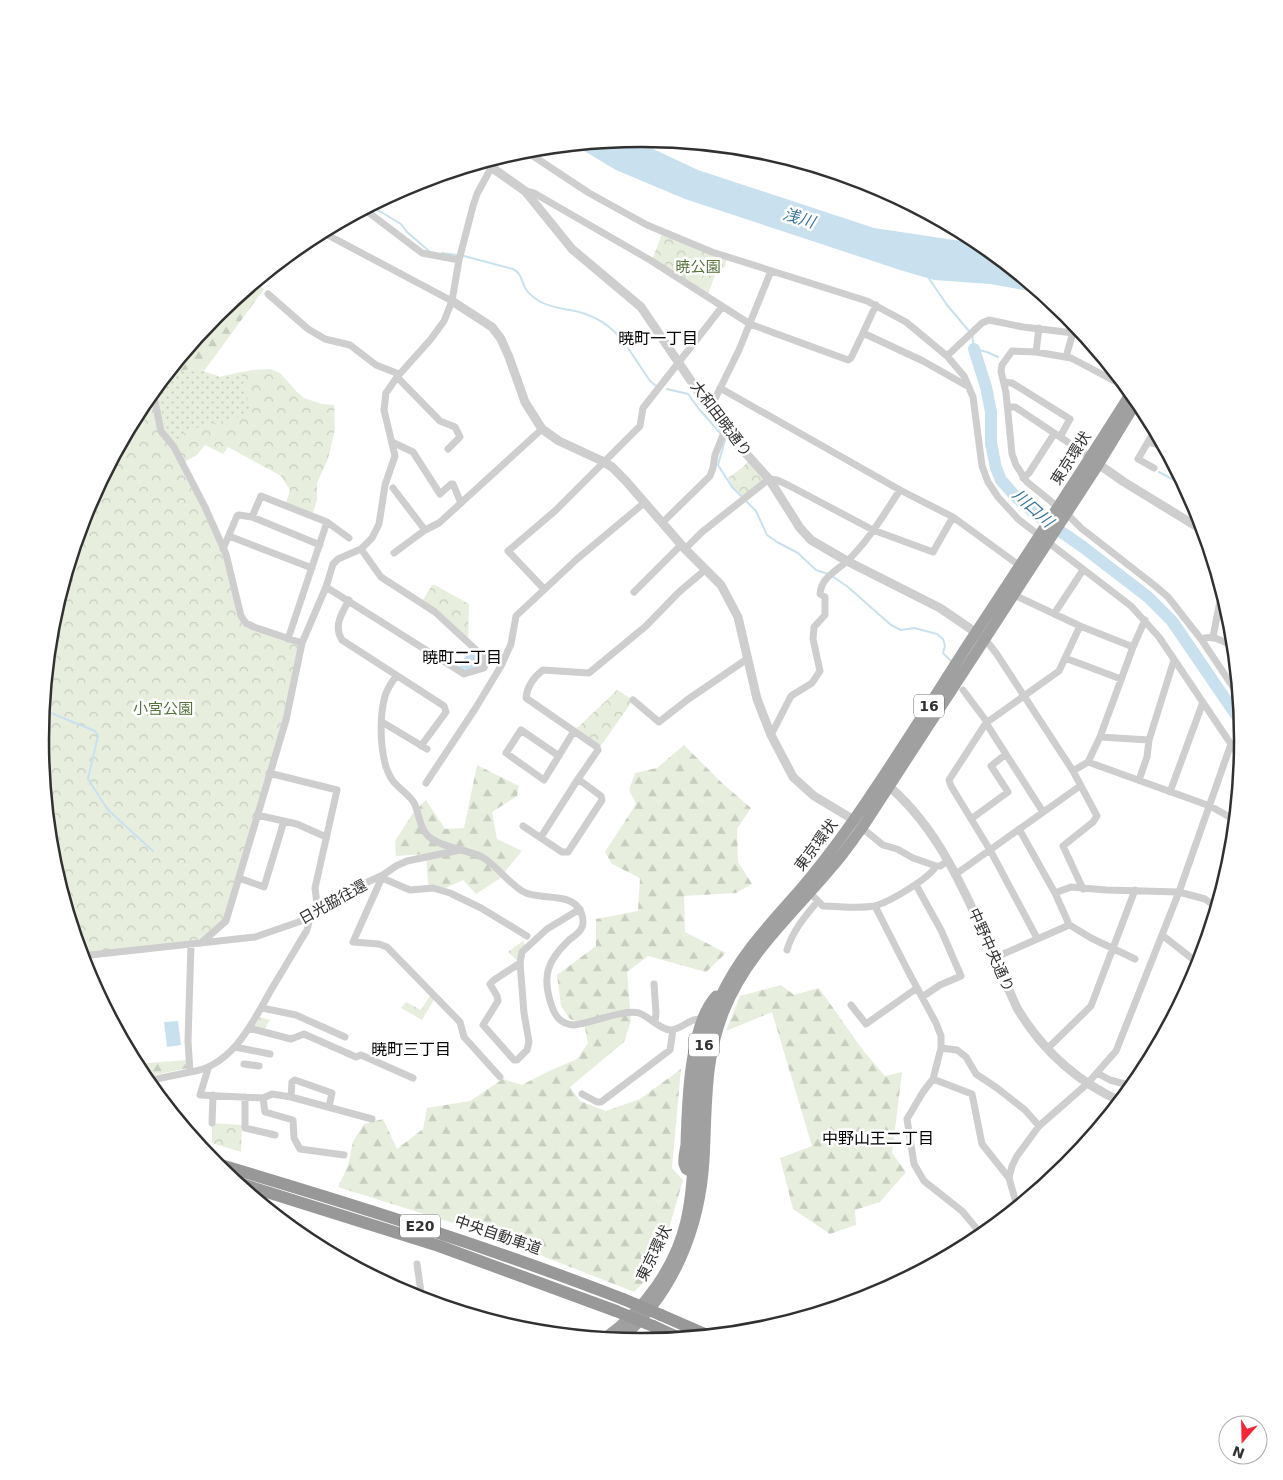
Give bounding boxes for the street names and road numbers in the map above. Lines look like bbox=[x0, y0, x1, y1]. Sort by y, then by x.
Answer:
street label: 大和田暁通り bbox=[687, 378, 755, 460]
street label: 東京環状 bbox=[1047, 428, 1095, 488]
road number: 16 bbox=[914, 694, 944, 718]
street label: 東京環状 bbox=[791, 816, 841, 874]
street label: 日光脇往還 bbox=[296, 876, 370, 928]
street label: 中野中央通り bbox=[964, 905, 1018, 995]
road number: 16 bbox=[689, 1034, 719, 1056]
street label: 中央自動車道 bbox=[453, 1212, 543, 1258]
road number: E20 bbox=[400, 1214, 440, 1238]
street label: 東京環状 bbox=[633, 1222, 675, 1284]

